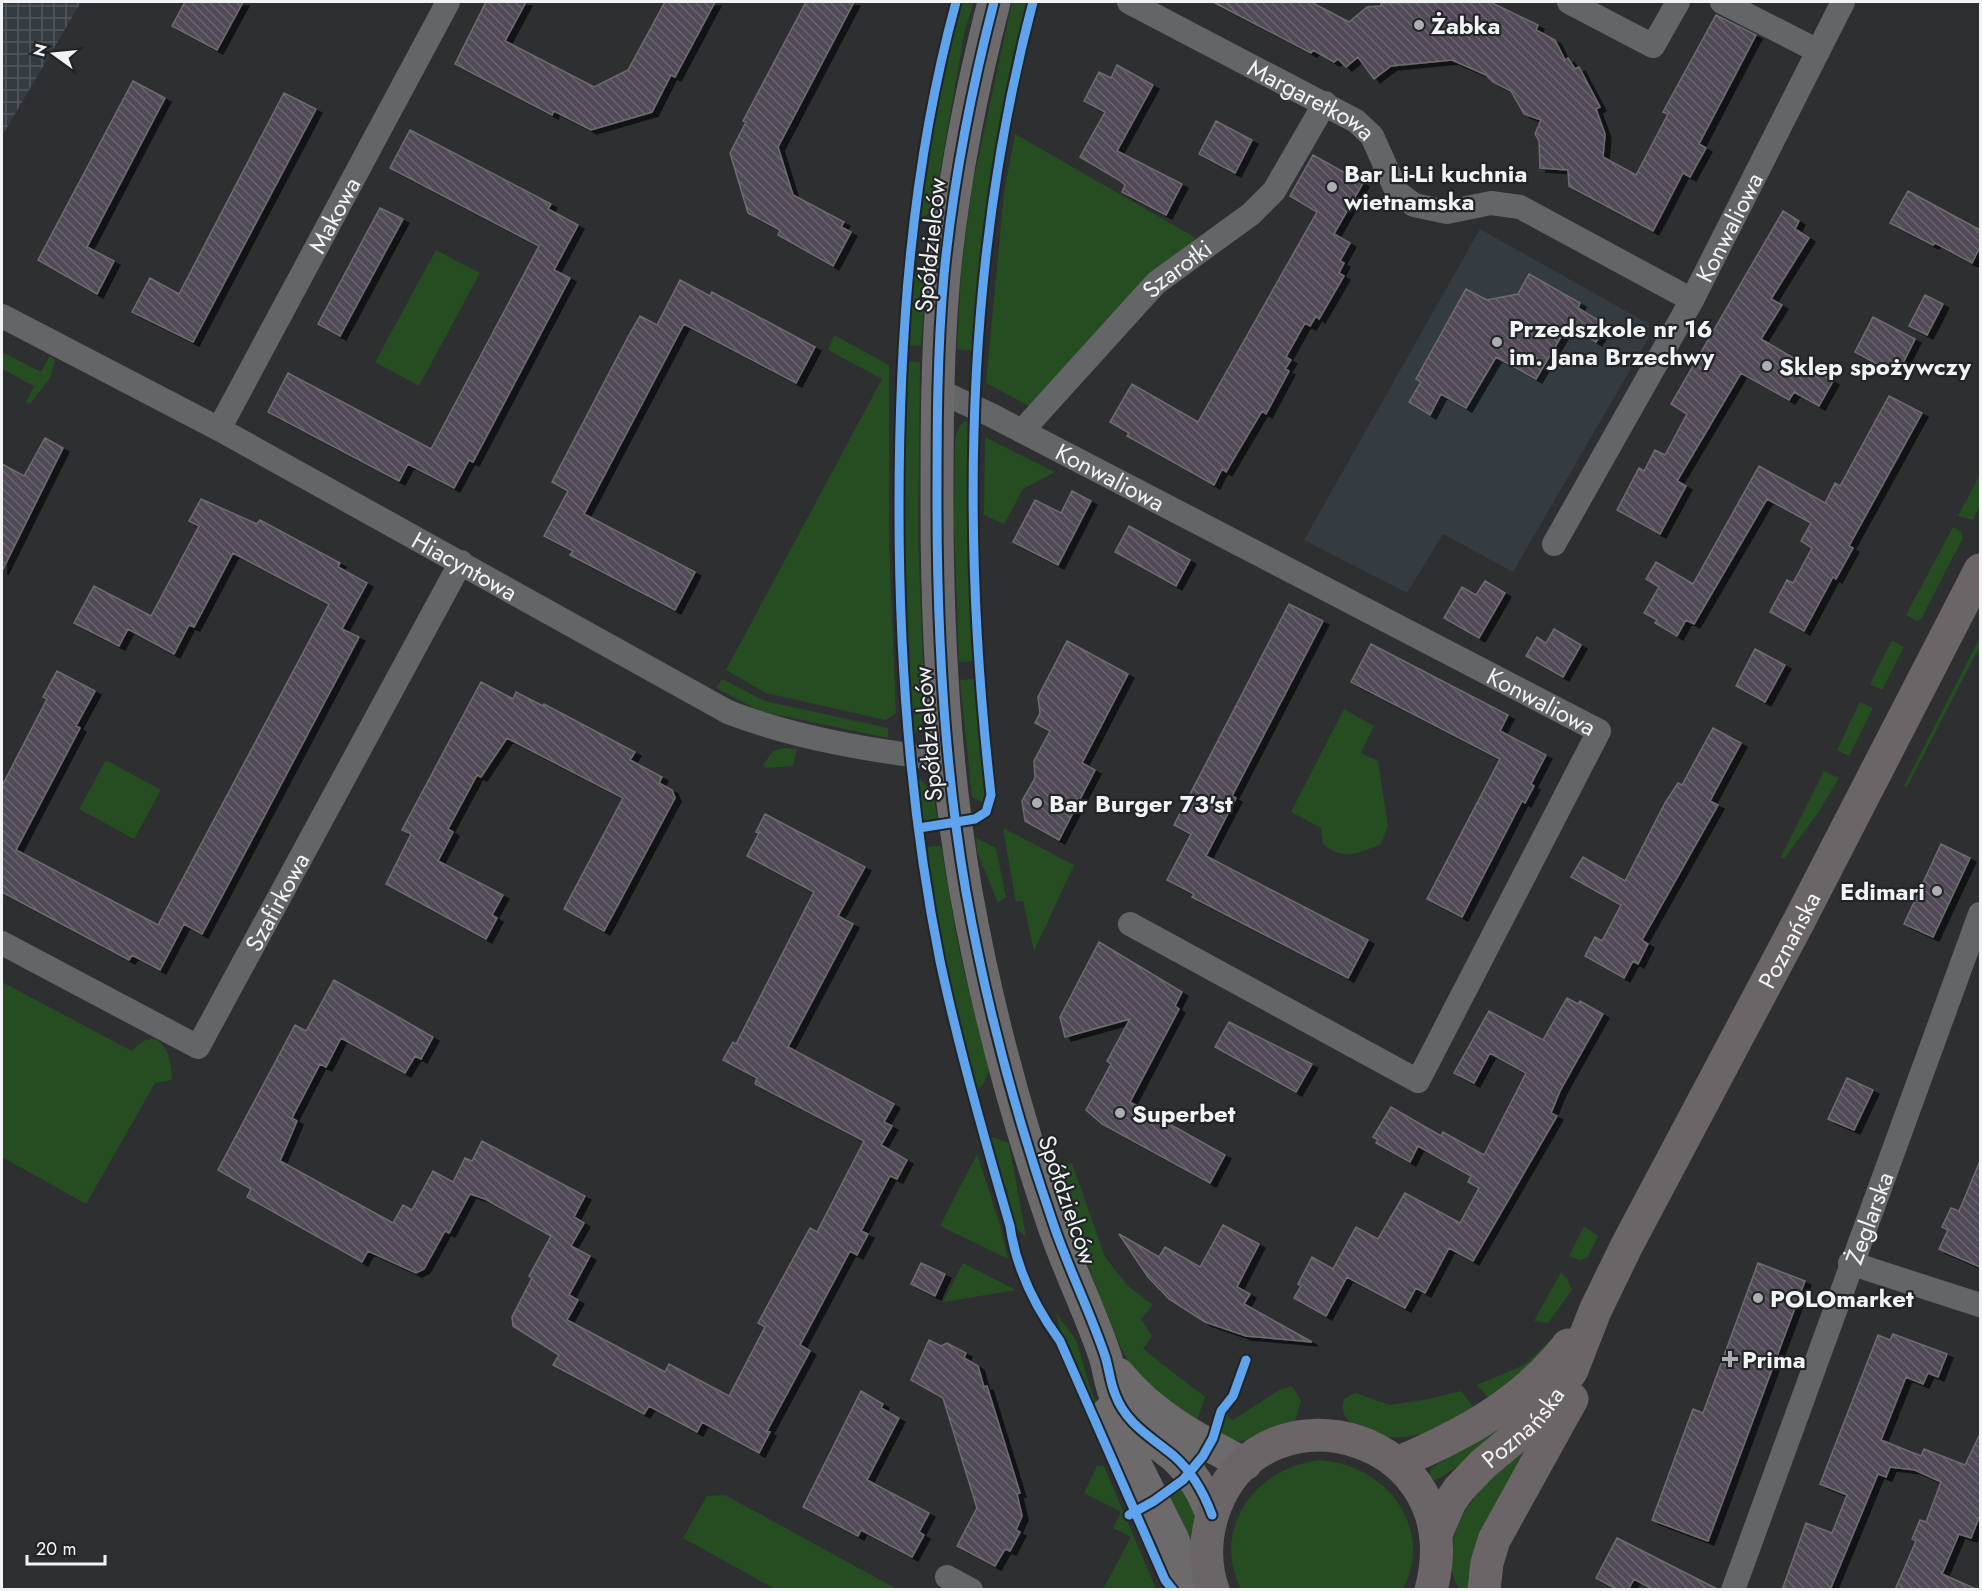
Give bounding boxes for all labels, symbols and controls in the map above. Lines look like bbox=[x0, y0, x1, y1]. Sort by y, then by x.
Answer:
place label: Żabka bbox=[1431, 8, 1500, 43]
marker: Żabka bbox=[1412, 18, 1426, 32]
north arrow bbox=[24, 24, 84, 84]
text: N bbox=[27, 41, 53, 59]
street label: Margaretkowa bbox=[1242, 50, 1383, 148]
place label: Bar Li-Li kuchnia wietnamska bbox=[1343, 156, 1527, 219]
street label: Konwaliowa bbox=[1686, 166, 1771, 288]
street label: Makowa bbox=[299, 171, 369, 259]
street label: Spółdzielców bbox=[906, 175, 955, 314]
marker: Bar Li-Li kuchnia wietnamska bbox=[1325, 180, 1339, 194]
street label: Szarotki bbox=[1133, 231, 1219, 305]
place label: Przedszkole nr 16 im. Jana Brzechwy bbox=[1509, 311, 1715, 374]
marker: Przedszkole nr 16 im. Jana Brzechwy bbox=[1490, 335, 1504, 349]
place label: Sklep spożywczy bbox=[1779, 349, 1971, 384]
marker: Sklep spożywczy bbox=[1760, 359, 1774, 373]
street label: Konwaliowa bbox=[1050, 434, 1171, 520]
street label: Hiacyntowa bbox=[406, 522, 524, 609]
street label: Konwaliowa bbox=[1481, 658, 1602, 744]
street label: Spółdzielców bbox=[905, 665, 951, 803]
place label: Bar Burger 73'st bbox=[1049, 786, 1233, 821]
marker: Bar Burger 73'st bbox=[1030, 796, 1044, 810]
street label: Szafirkowa bbox=[236, 846, 318, 958]
place label: Edimari bbox=[1840, 874, 1925, 909]
marker: Edimari bbox=[1930, 884, 1944, 898]
street label: Poznańska bbox=[1749, 885, 1829, 994]
place label: Superbet bbox=[1132, 1096, 1236, 1131]
marker: Superbet bbox=[1113, 1106, 1127, 1120]
street label: Spółdzielców bbox=[1030, 1131, 1107, 1270]
street label: Żeglarska bbox=[1836, 1167, 1902, 1269]
place label: POLOmarket bbox=[1770, 1281, 1914, 1316]
marker: POLOmarket bbox=[1751, 1291, 1765, 1305]
place label: Prima bbox=[1742, 1342, 1806, 1377]
marker: Prima bbox=[1723, 1352, 1737, 1366]
street label: Poznańska bbox=[1474, 1379, 1572, 1476]
scale bar bbox=[27, 1528, 105, 1566]
text: 20 m bbox=[36, 1536, 76, 1562]

